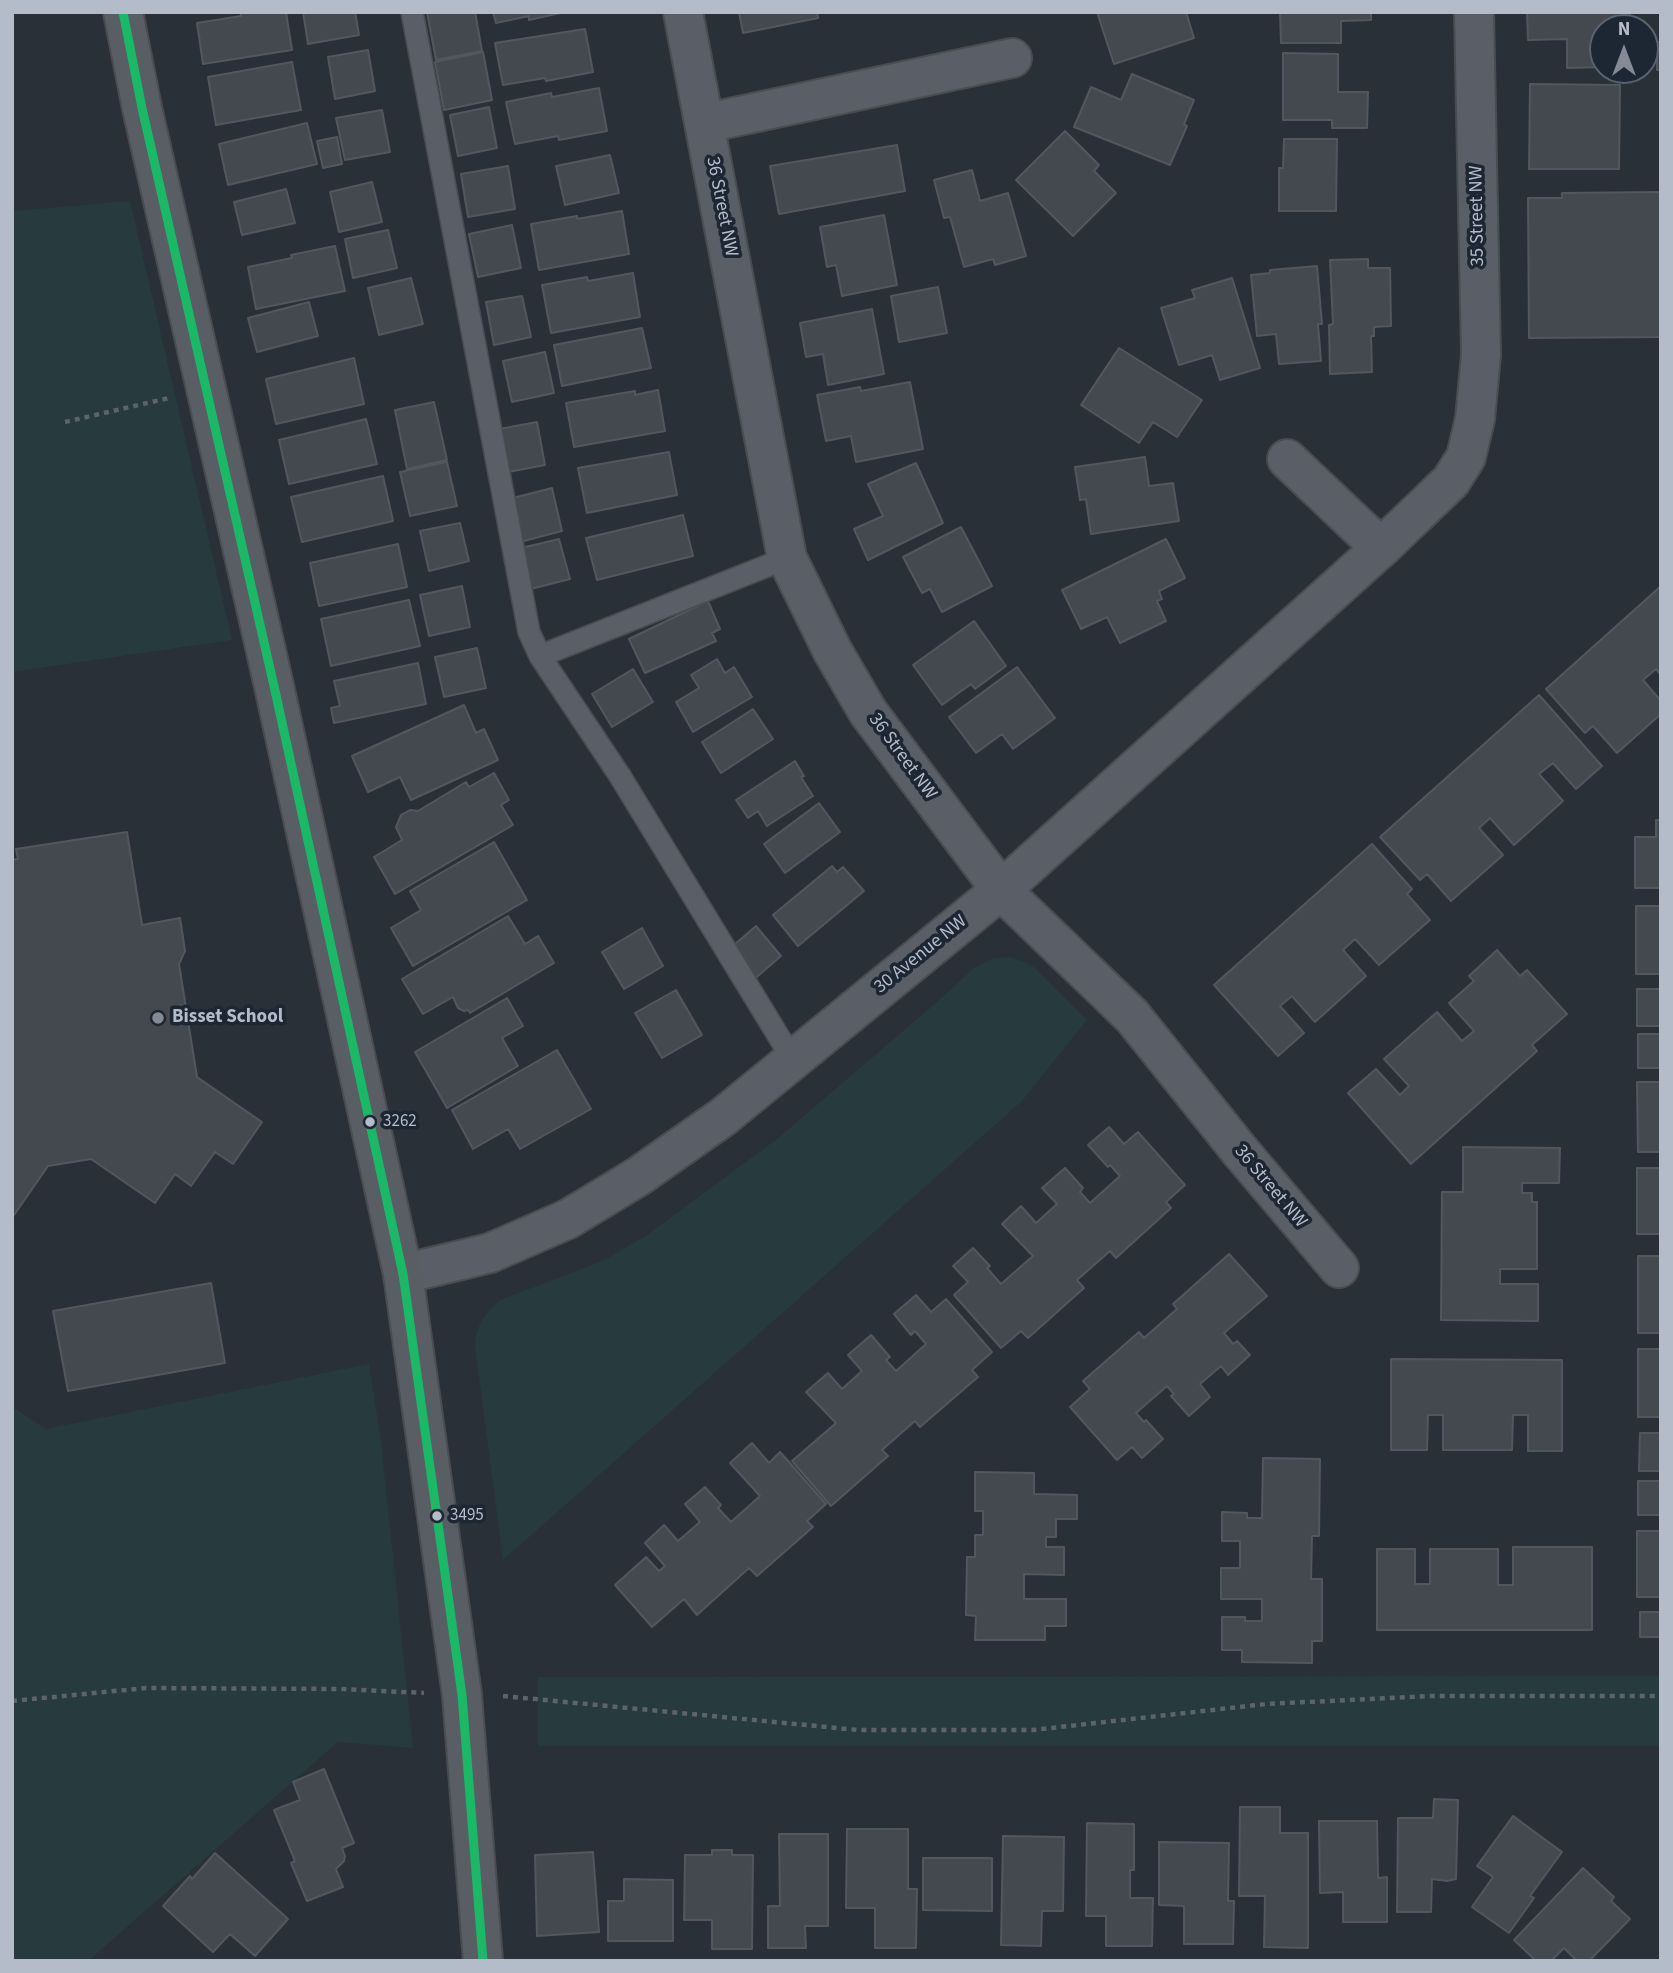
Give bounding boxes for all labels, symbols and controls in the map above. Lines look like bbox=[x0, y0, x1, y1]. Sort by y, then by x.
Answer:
north arrow bbox=[1589, 14, 1659, 84]
text: N bbox=[1618, 16, 1630, 43]
street label: 36 Street NW bbox=[700, 155, 742, 259]
street label: 35 Street NW bbox=[1466, 165, 1490, 267]
street label: 36 Street NW bbox=[863, 709, 941, 805]
street label: 30 Avenue NW bbox=[870, 911, 972, 999]
place label: Bisset School bbox=[172, 1007, 283, 1029]
marker: Bisset School bbox=[150, 1010, 166, 1026]
place label: 3262 bbox=[383, 1112, 417, 1132]
marker: 3262 bbox=[363, 1115, 377, 1129]
street label: 36 Street NW bbox=[1229, 1141, 1311, 1233]
place label: 3495 bbox=[450, 1506, 484, 1526]
marker: 3495 bbox=[430, 1509, 444, 1523]

